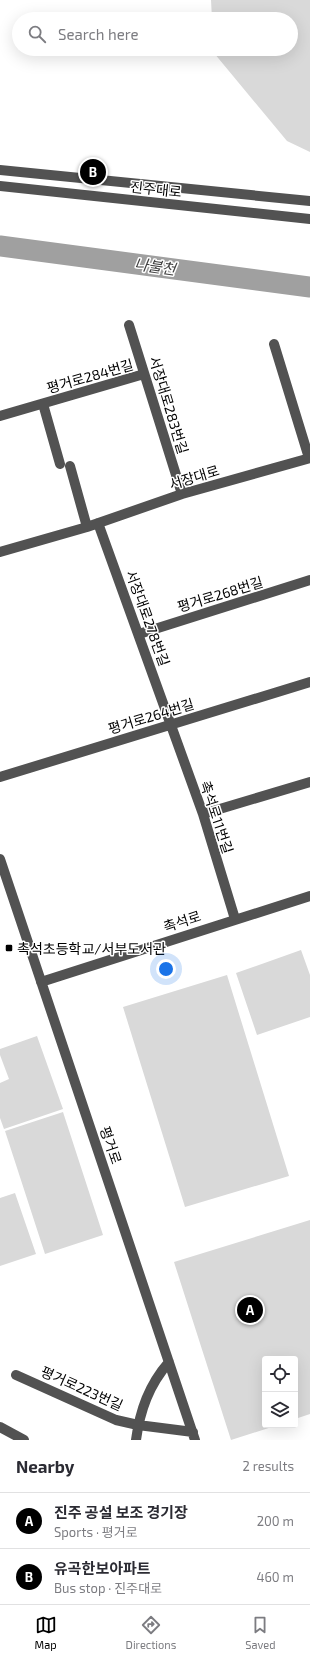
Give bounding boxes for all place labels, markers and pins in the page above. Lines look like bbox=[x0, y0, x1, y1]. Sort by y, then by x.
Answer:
pin: B bbox=[80, 157, 106, 187]
place label: 촉석초등학교/서부도서관 bbox=[17, 940, 166, 957]
marker: 촉석초등학교/서부도서관 bbox=[4, 943, 14, 953]
pin: A bbox=[237, 1295, 263, 1325]

